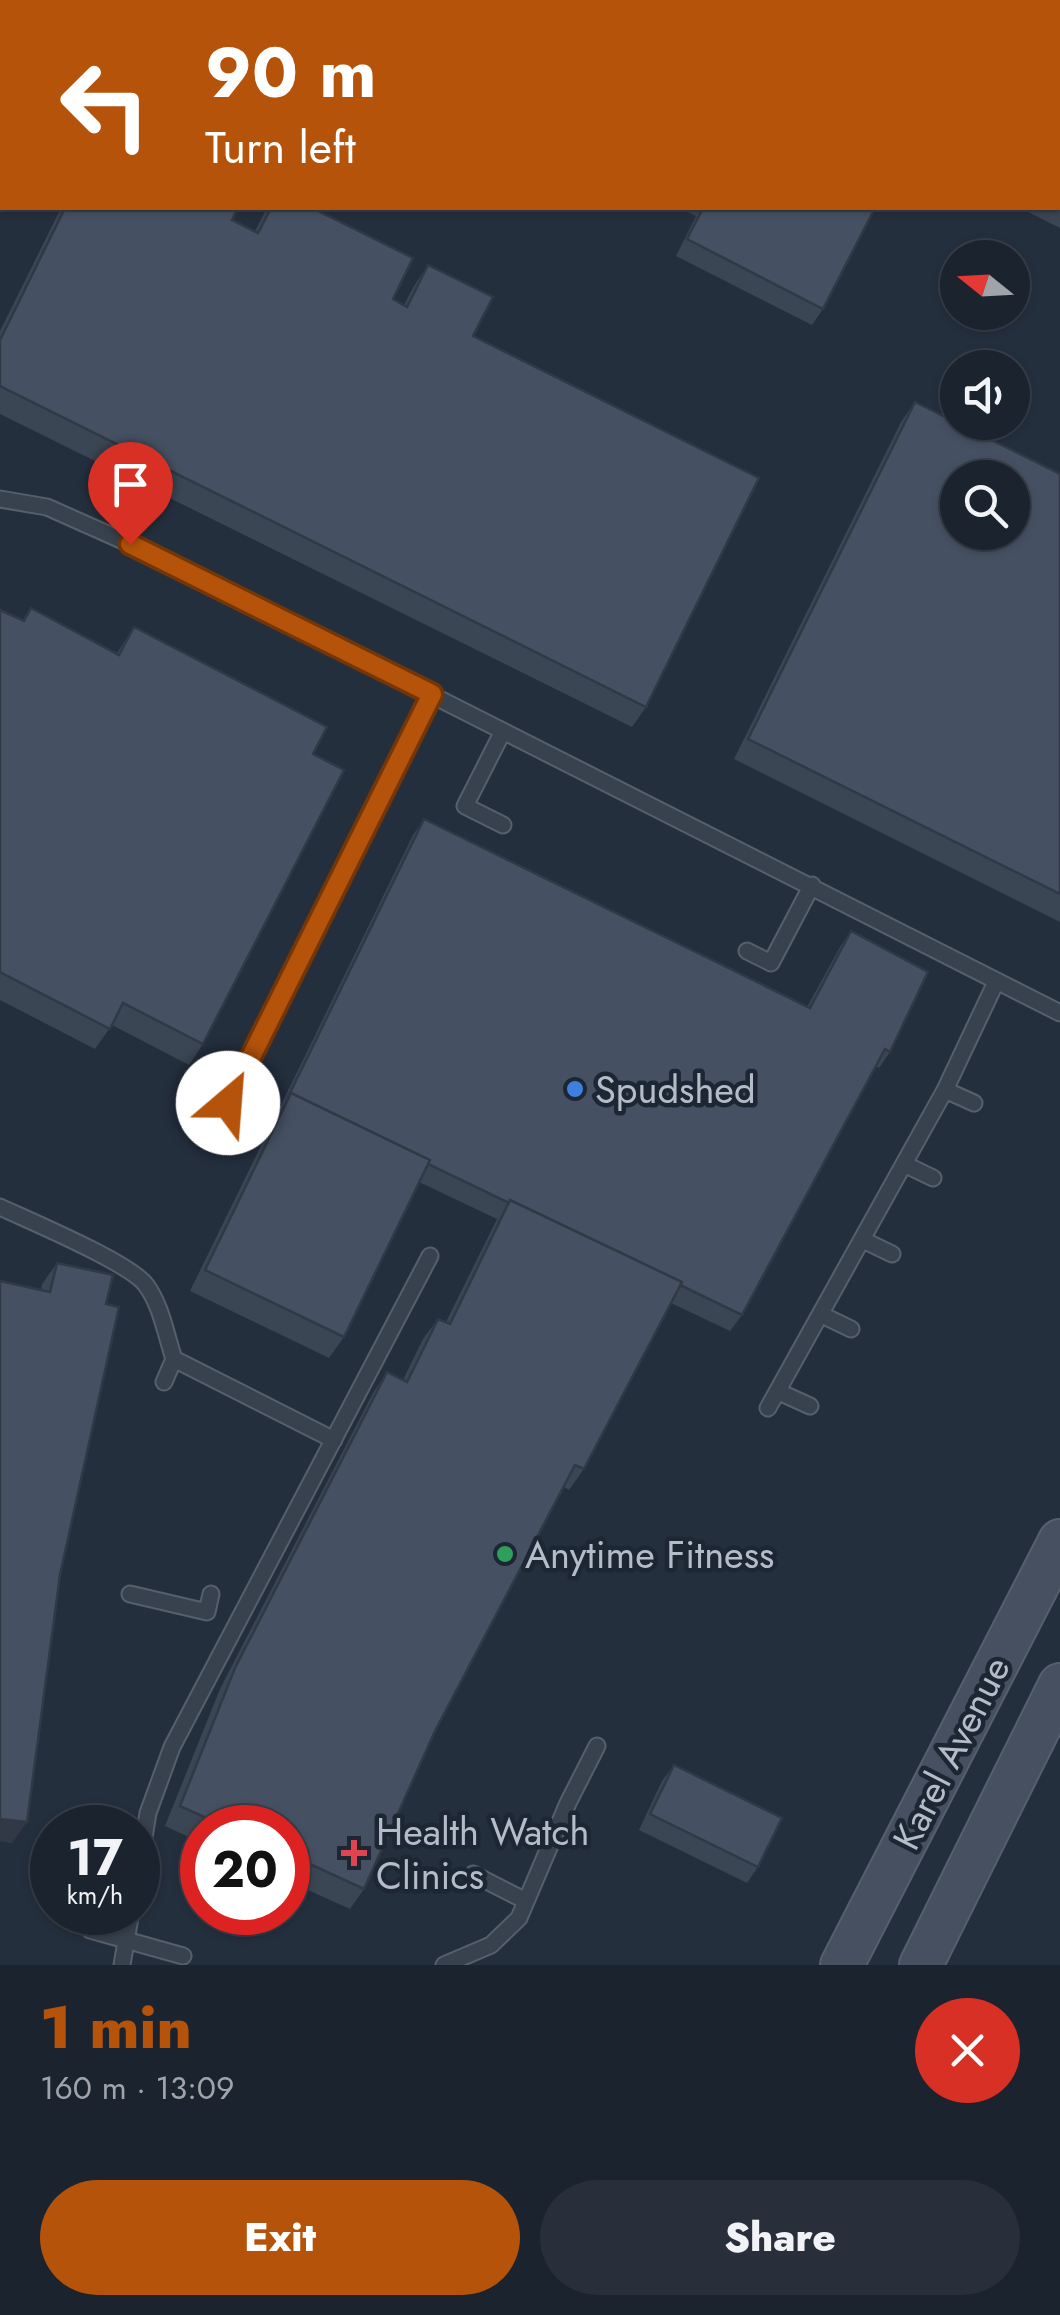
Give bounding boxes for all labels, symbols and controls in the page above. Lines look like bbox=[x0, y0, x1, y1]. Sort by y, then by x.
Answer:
text: 90 m bbox=[205, 22, 377, 123]
icon: left bbox=[40, 40, 170, 170]
text: Turn left bbox=[205, 115, 356, 180]
north arrow bbox=[940, 240, 1030, 330]
map controls bbox=[940, 240, 1030, 550]
button: sound bbox=[940, 350, 1030, 440]
pin bbox=[88, 442, 173, 545]
icon: arrive bbox=[103, 457, 158, 512]
button: search bbox=[940, 460, 1030, 550]
position arrow bbox=[176, 1051, 280, 1155]
place label: Spudshed bbox=[595, 1062, 756, 1117]
marker: Spudshed bbox=[564, 1078, 586, 1100]
place label: Anytime Fitness bbox=[525, 1527, 774, 1582]
marker: Anytime Fitness bbox=[494, 1543, 516, 1565]
street label: Karel Avenue bbox=[879, 1647, 1023, 1859]
place label: Health Watch Clinics bbox=[376, 1804, 590, 1903]
speed limit sign: 20 bbox=[180, 1805, 310, 1935]
text: 17 bbox=[67, 1821, 123, 1894]
marker: Health Watch Clinics bbox=[341, 1840, 367, 1866]
text: km/h bbox=[67, 1877, 123, 1913]
text: 1 min bbox=[40, 1984, 192, 2071]
button: close bbox=[915, 1998, 1020, 2103]
text: 160 m · 13:09 bbox=[40, 2065, 235, 2111]
button: Exit bbox=[40, 2180, 520, 2295]
button: Share bbox=[540, 2180, 1020, 2295]

